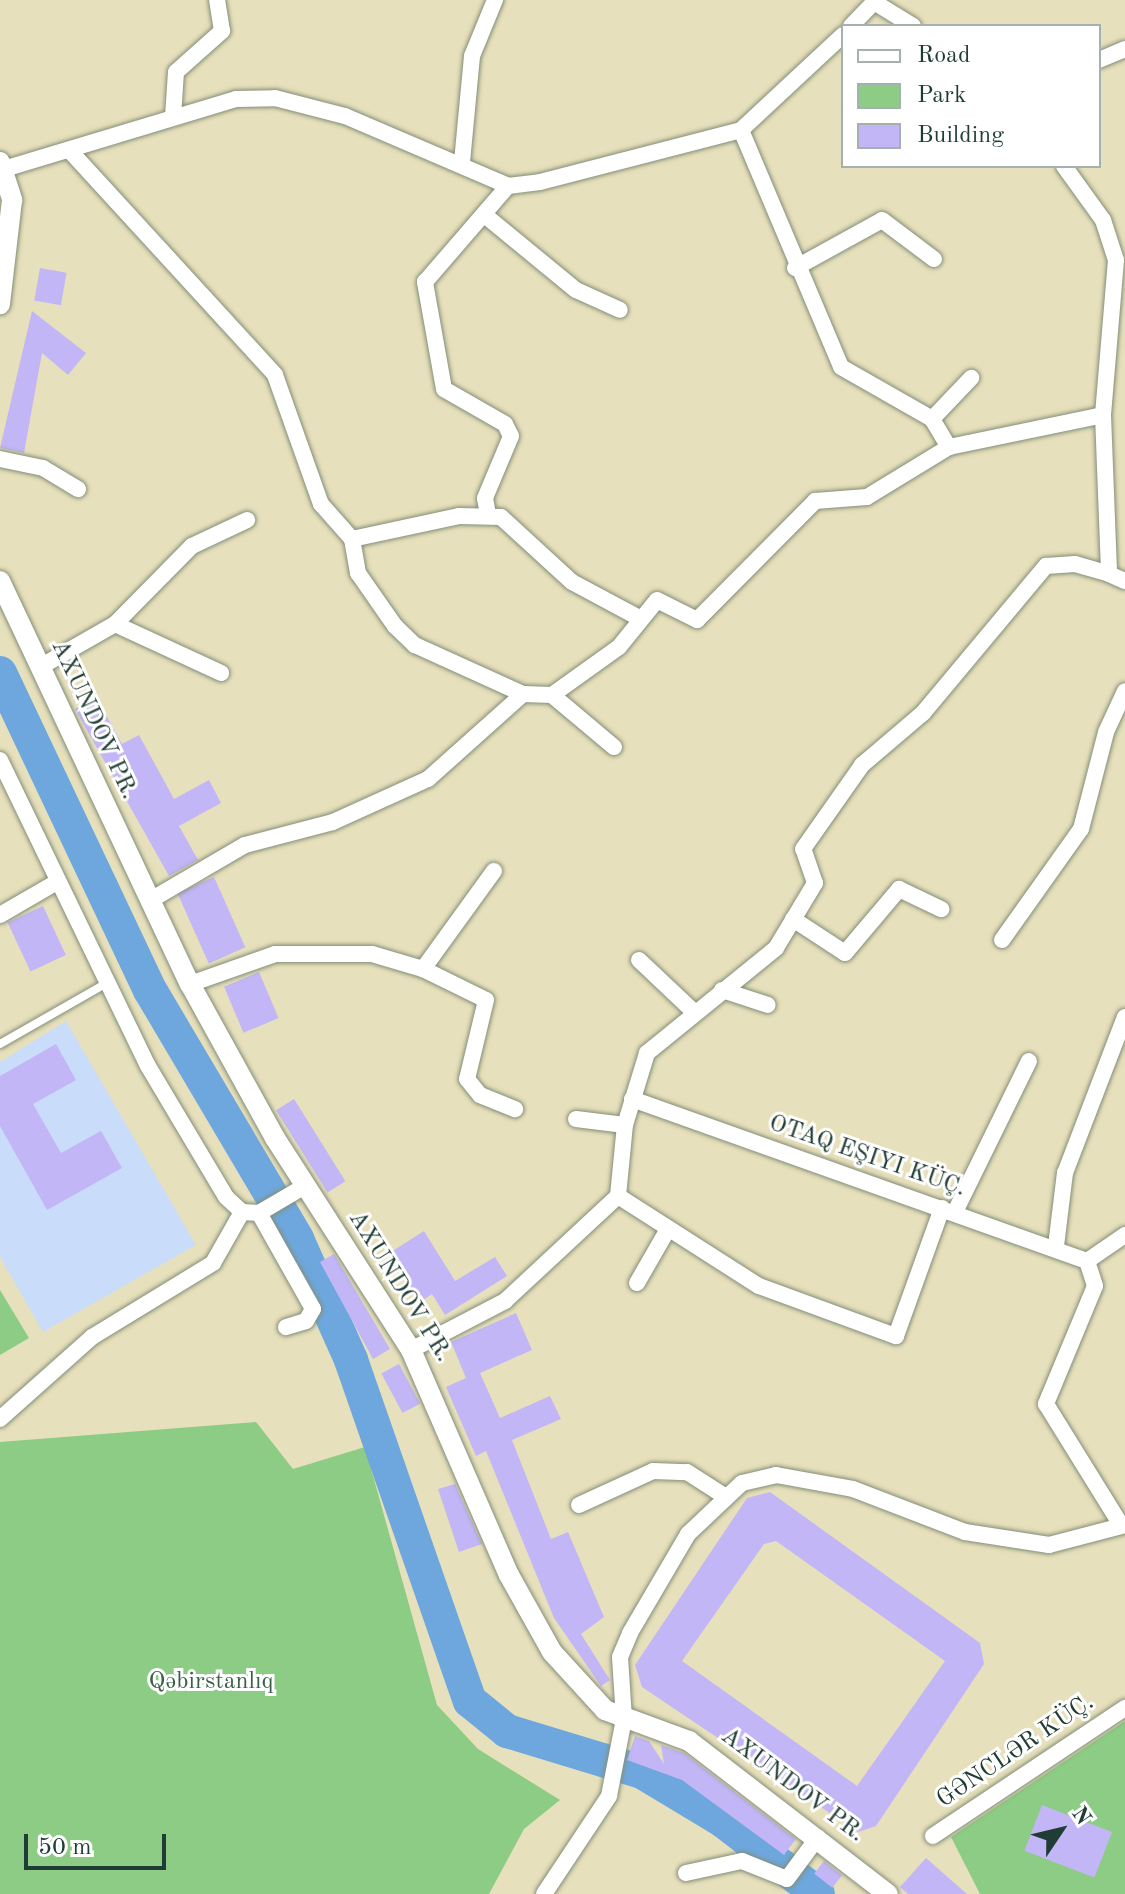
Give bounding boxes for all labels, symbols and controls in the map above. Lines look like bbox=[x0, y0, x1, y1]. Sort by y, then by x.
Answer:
legend bbox=[841, 24, 1101, 168]
text: Road bbox=[917, 44, 970, 68]
text: Park bbox=[917, 84, 966, 108]
text: Building bbox=[917, 124, 1004, 148]
street label: AXUNDOV PR. bbox=[43, 636, 143, 804]
street label: OTAQ EŞIYI KÜÇ. bbox=[765, 1110, 969, 1204]
street label: AXUNDOV PR. bbox=[341, 1206, 457, 1368]
park label: Qəbirstanlıq bbox=[148, 1669, 274, 1697]
street label: GƏNCLƏR KÜÇ. bbox=[932, 1689, 1100, 1815]
street label: AXUNDOV PR. bbox=[714, 1723, 870, 1849]
north arrow bbox=[1021, 1790, 1101, 1870]
scale bar bbox=[28, 1818, 170, 1868]
text: 50 m bbox=[38, 1836, 92, 1860]

